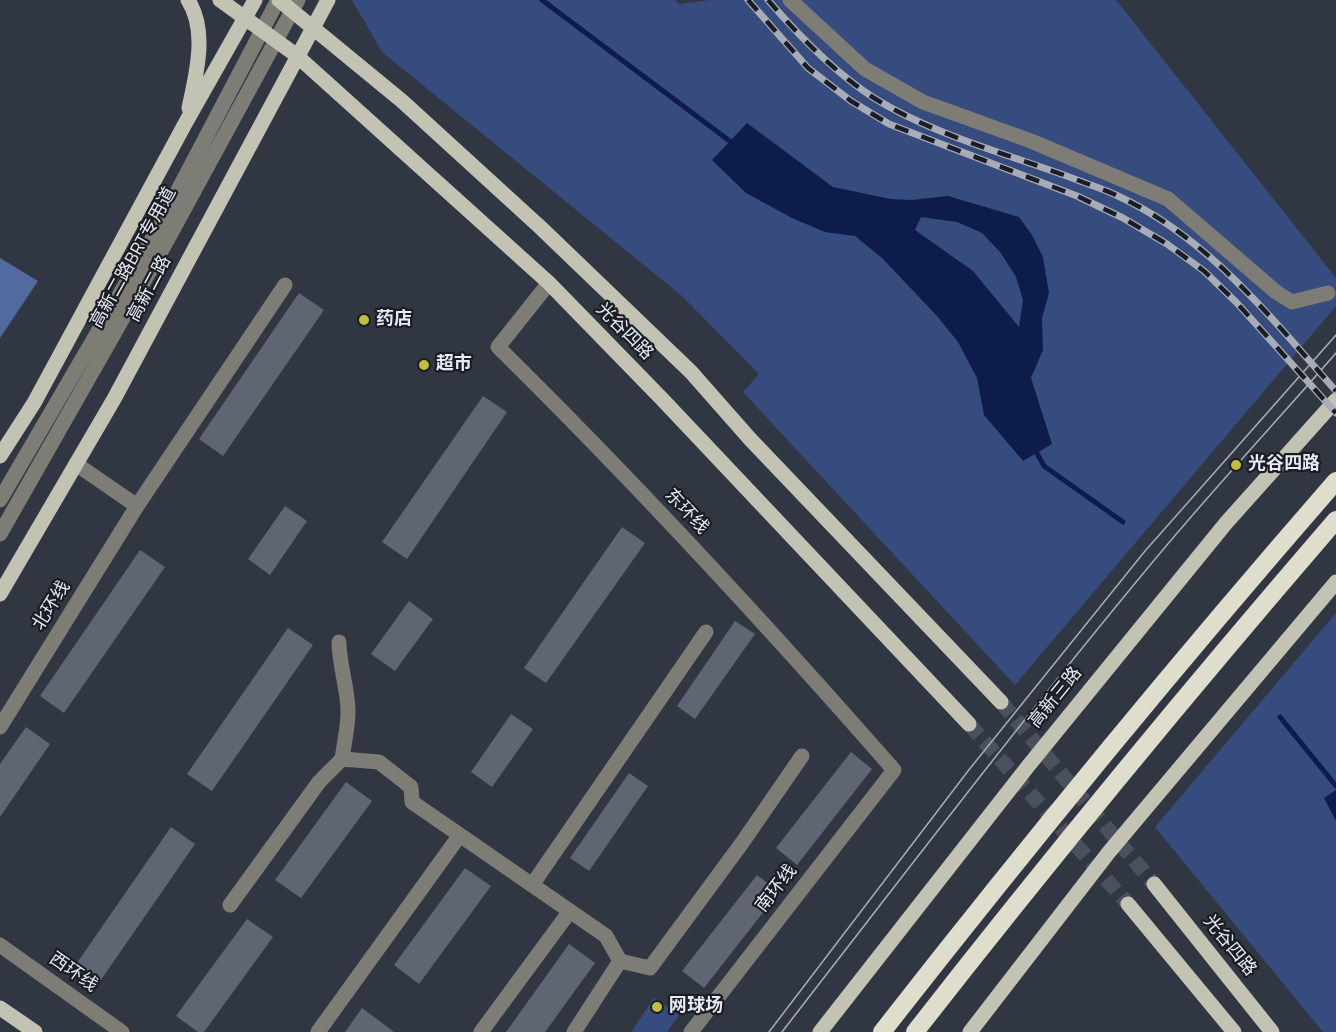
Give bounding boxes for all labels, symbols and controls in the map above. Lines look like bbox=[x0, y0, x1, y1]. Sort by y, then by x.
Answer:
street label: 高新二路BRT专用道 bbox=[86, 184, 182, 332]
street label: 高新二路 bbox=[124, 252, 176, 326]
street label: 光谷四路 bbox=[591, 299, 657, 365]
place label: 药店 bbox=[376, 309, 412, 331]
marker: 药店 bbox=[357, 313, 371, 327]
place label: 超市 bbox=[436, 354, 472, 376]
marker: 超市 bbox=[417, 358, 431, 372]
place label: 光谷四路 bbox=[1248, 454, 1320, 476]
marker: 光谷四路 bbox=[1229, 458, 1243, 472]
street label: 东环线 bbox=[660, 485, 712, 539]
street label: 北环线 bbox=[29, 577, 75, 635]
street label: 高新三路 bbox=[1025, 663, 1087, 733]
street label: 南环线 bbox=[752, 861, 802, 917]
street label: 光谷四路 bbox=[1198, 911, 1260, 981]
street label: 西环线 bbox=[45, 949, 101, 997]
place label: 网球场 bbox=[669, 996, 723, 1018]
marker: 网球场 bbox=[650, 1000, 664, 1014]

